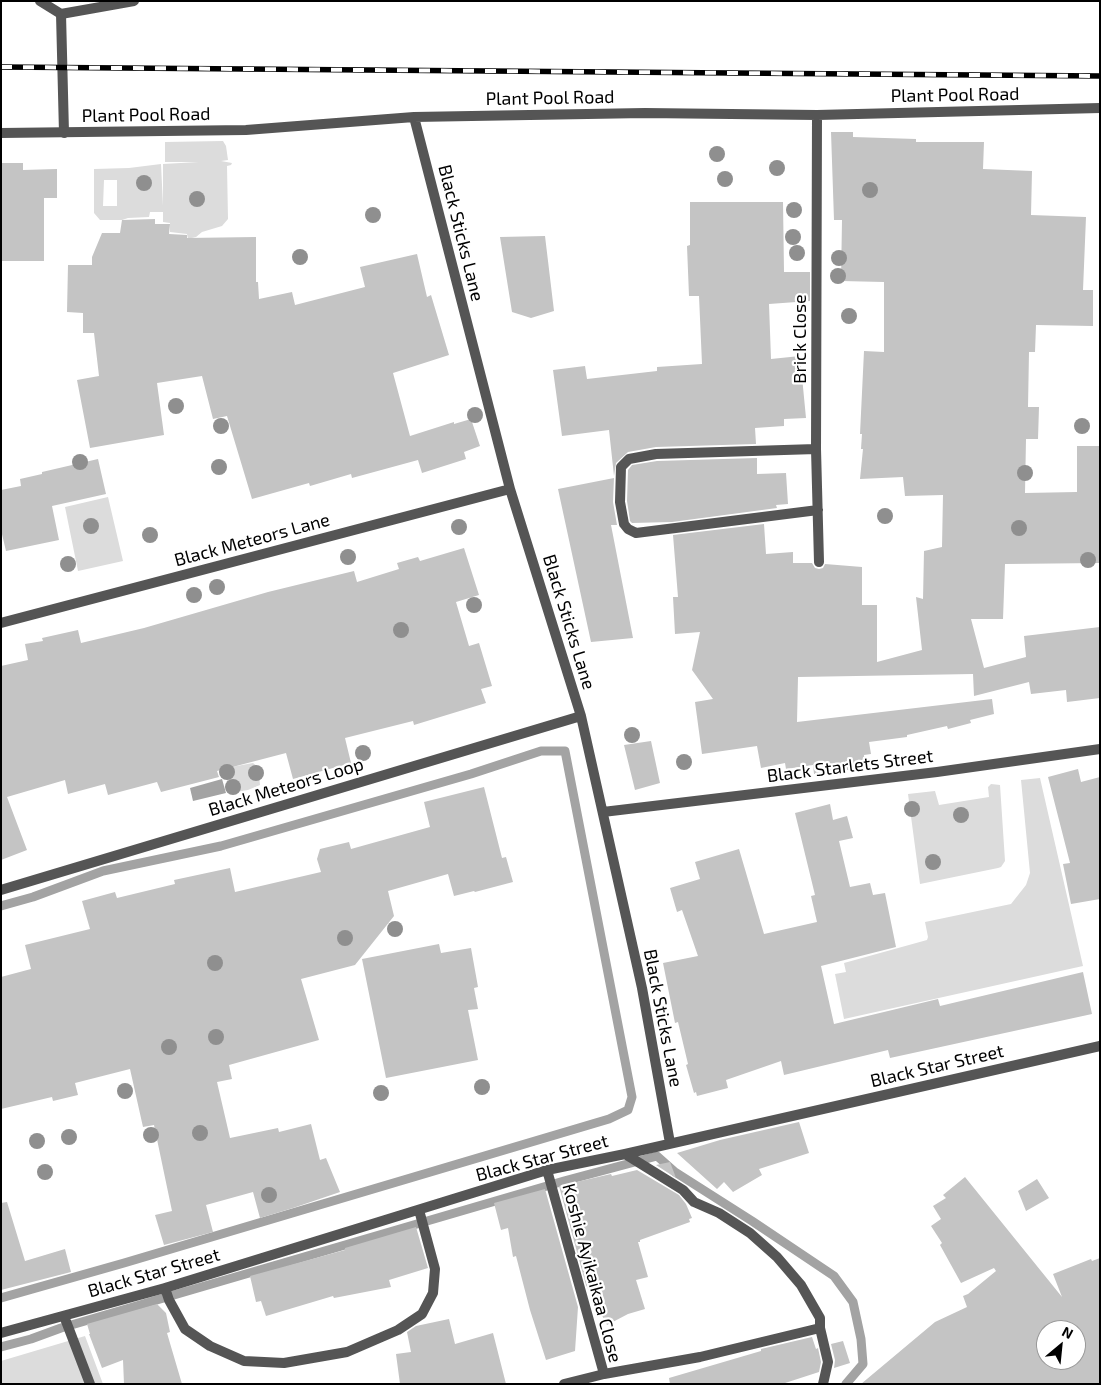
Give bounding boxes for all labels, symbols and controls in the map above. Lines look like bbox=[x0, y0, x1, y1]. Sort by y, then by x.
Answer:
street label: Plant Pool Road bbox=[890, 83, 1020, 107]
street label: Plant Pool Road bbox=[485, 86, 615, 110]
street label: Plant Pool Road bbox=[81, 103, 211, 127]
street label: Black Sticks Lane bbox=[434, 162, 488, 304]
street label: Brick Close bbox=[789, 294, 811, 384]
street label: Black Meteors Lane bbox=[172, 509, 332, 571]
street label: Black Sticks Lane bbox=[538, 552, 600, 692]
street label: Black Starlets Street bbox=[766, 745, 934, 787]
street label: Black Meteors Loop bbox=[206, 753, 366, 821]
street label: Black Sticks Lane bbox=[639, 947, 687, 1089]
street label: Black Star Street bbox=[868, 1040, 1006, 1092]
street label: Black Star Street bbox=[473, 1130, 611, 1186]
street label: Koshie Ayikaikaa Close bbox=[558, 1181, 626, 1365]
street label: Black Star Street bbox=[85, 1244, 223, 1302]
north arrow bbox=[1036, 1320, 1086, 1370]
text: N bbox=[1059, 1322, 1076, 1342]

